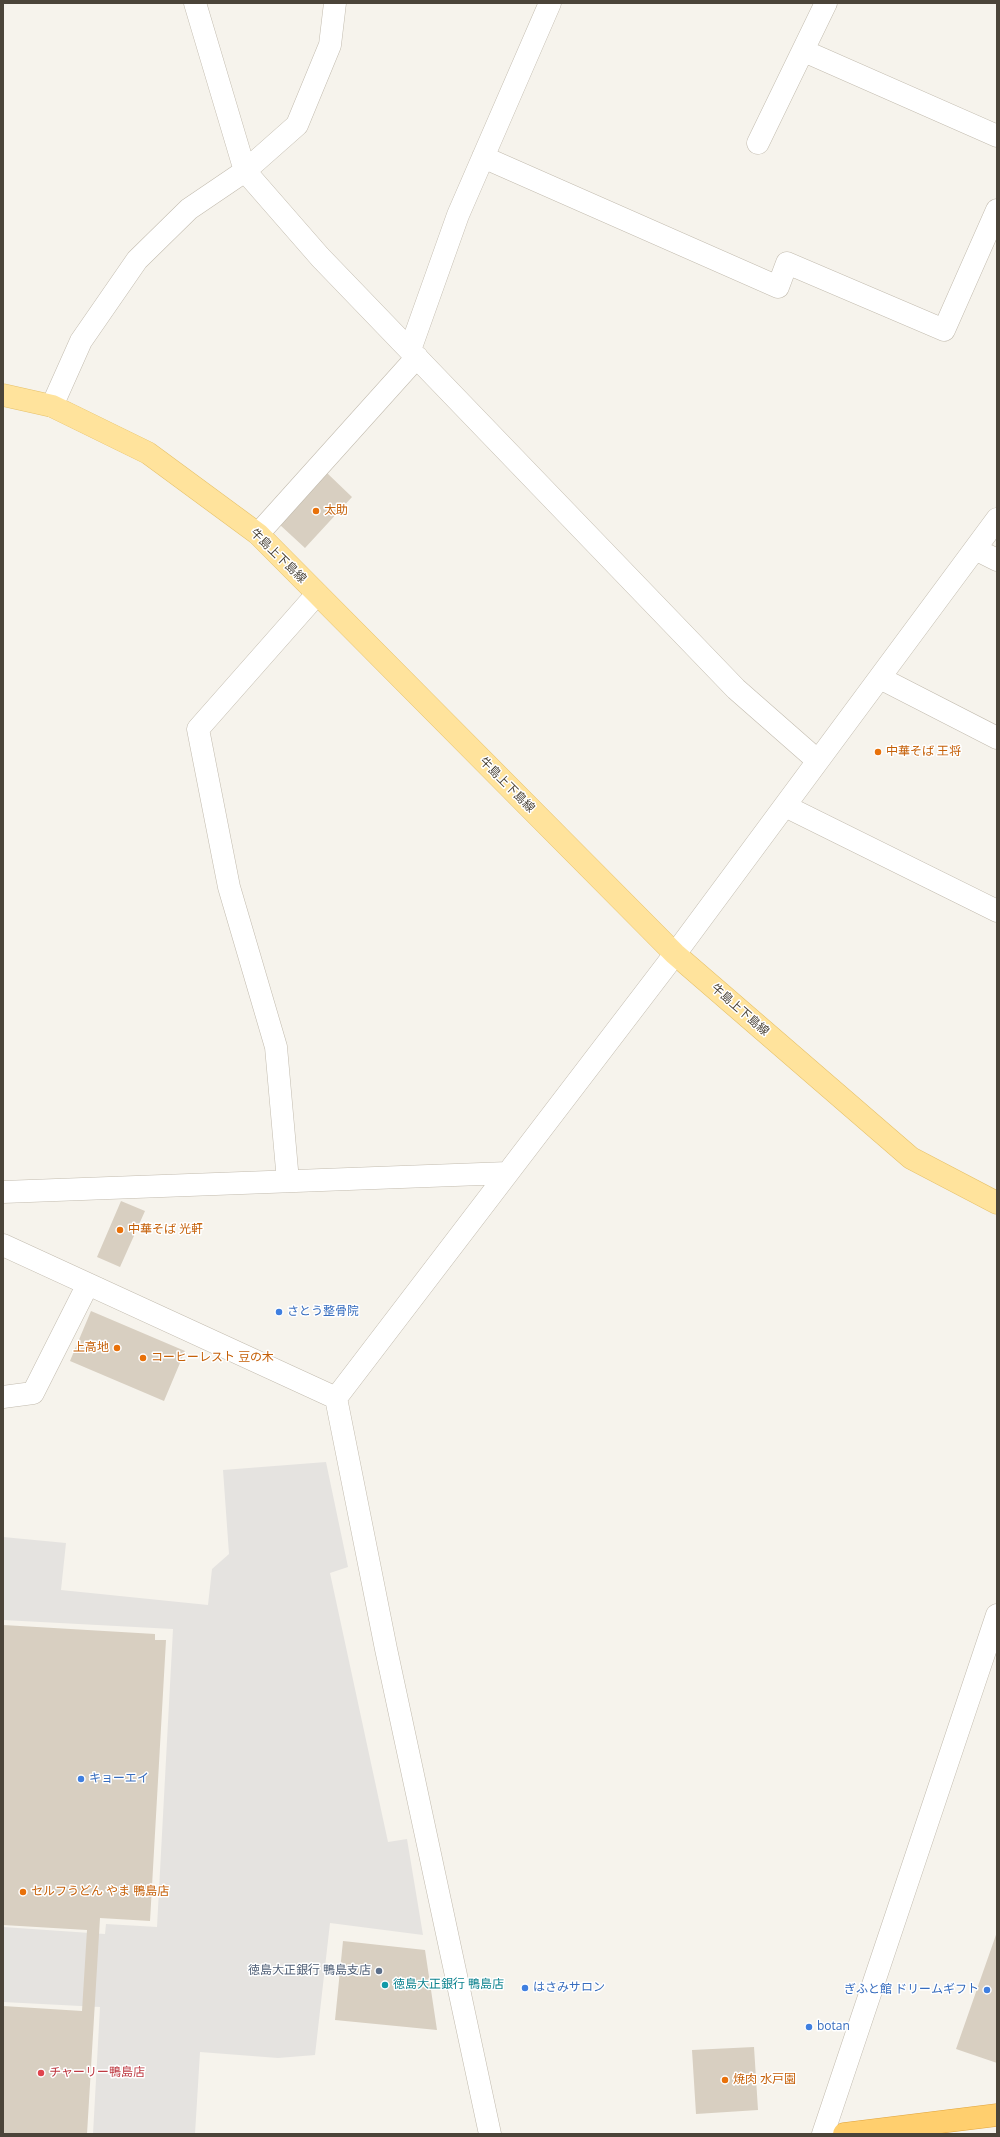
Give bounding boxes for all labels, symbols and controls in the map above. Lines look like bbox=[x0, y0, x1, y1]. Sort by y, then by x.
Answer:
place label: 太助 bbox=[324, 504, 348, 518]
marker: 太助 bbox=[311, 506, 321, 516]
street label: 牛島上下島線 bbox=[247, 526, 309, 586]
place label: 中華そば 王将 bbox=[886, 745, 961, 759]
marker: 中華そば 王将 bbox=[873, 747, 883, 757]
street label: 牛島上下島線 bbox=[476, 754, 538, 816]
street label: 牛島上下島線 bbox=[708, 981, 772, 1039]
place label: 中華そば 光軒 bbox=[128, 1223, 203, 1237]
marker: 中華そば 光軒 bbox=[115, 1225, 125, 1235]
place label: さとう整骨院 bbox=[287, 1305, 359, 1319]
marker: さとう整骨院 bbox=[274, 1307, 284, 1317]
place label: 上高地 bbox=[73, 1341, 109, 1355]
marker: 上高地 bbox=[112, 1343, 122, 1353]
place label: コーヒーレスト 豆の木 bbox=[151, 1351, 274, 1365]
marker: コーヒーレスト 豆の木 bbox=[138, 1353, 148, 1363]
place label: キョーエイ bbox=[89, 1772, 149, 1786]
marker: キョーエイ bbox=[76, 1774, 86, 1784]
place label: セルフうどん やま 鴨島店 bbox=[31, 1885, 169, 1899]
marker: セルフうどん やま 鴨島店 bbox=[18, 1887, 28, 1897]
place label: 徳島大正銀行 鴨島支店 bbox=[248, 1964, 371, 1978]
marker: 徳島大正銀行 鴨島支店 bbox=[374, 1966, 384, 1976]
place label: 徳島大正銀行 鴨島店 bbox=[393, 1978, 504, 1992]
marker: 徳島大正銀行 鴨島店 bbox=[380, 1980, 390, 1990]
place label: はさみサロン bbox=[533, 1981, 605, 1995]
marker: はさみサロン bbox=[520, 1983, 530, 1993]
place label: ぎふと館 ドリームギフト bbox=[844, 1983, 979, 1997]
marker: ぎふと館 ドリームギフト bbox=[982, 1985, 992, 1995]
place label: botan bbox=[817, 2020, 850, 2034]
marker: botan bbox=[804, 2022, 814, 2032]
place label: チャーリー鴨島店 bbox=[49, 2066, 145, 2080]
marker: チャーリー鴨島店 bbox=[36, 2068, 46, 2078]
place label: 焼肉 水戸園 bbox=[733, 2073, 796, 2087]
marker: 焼肉 水戸園 bbox=[720, 2075, 730, 2085]

